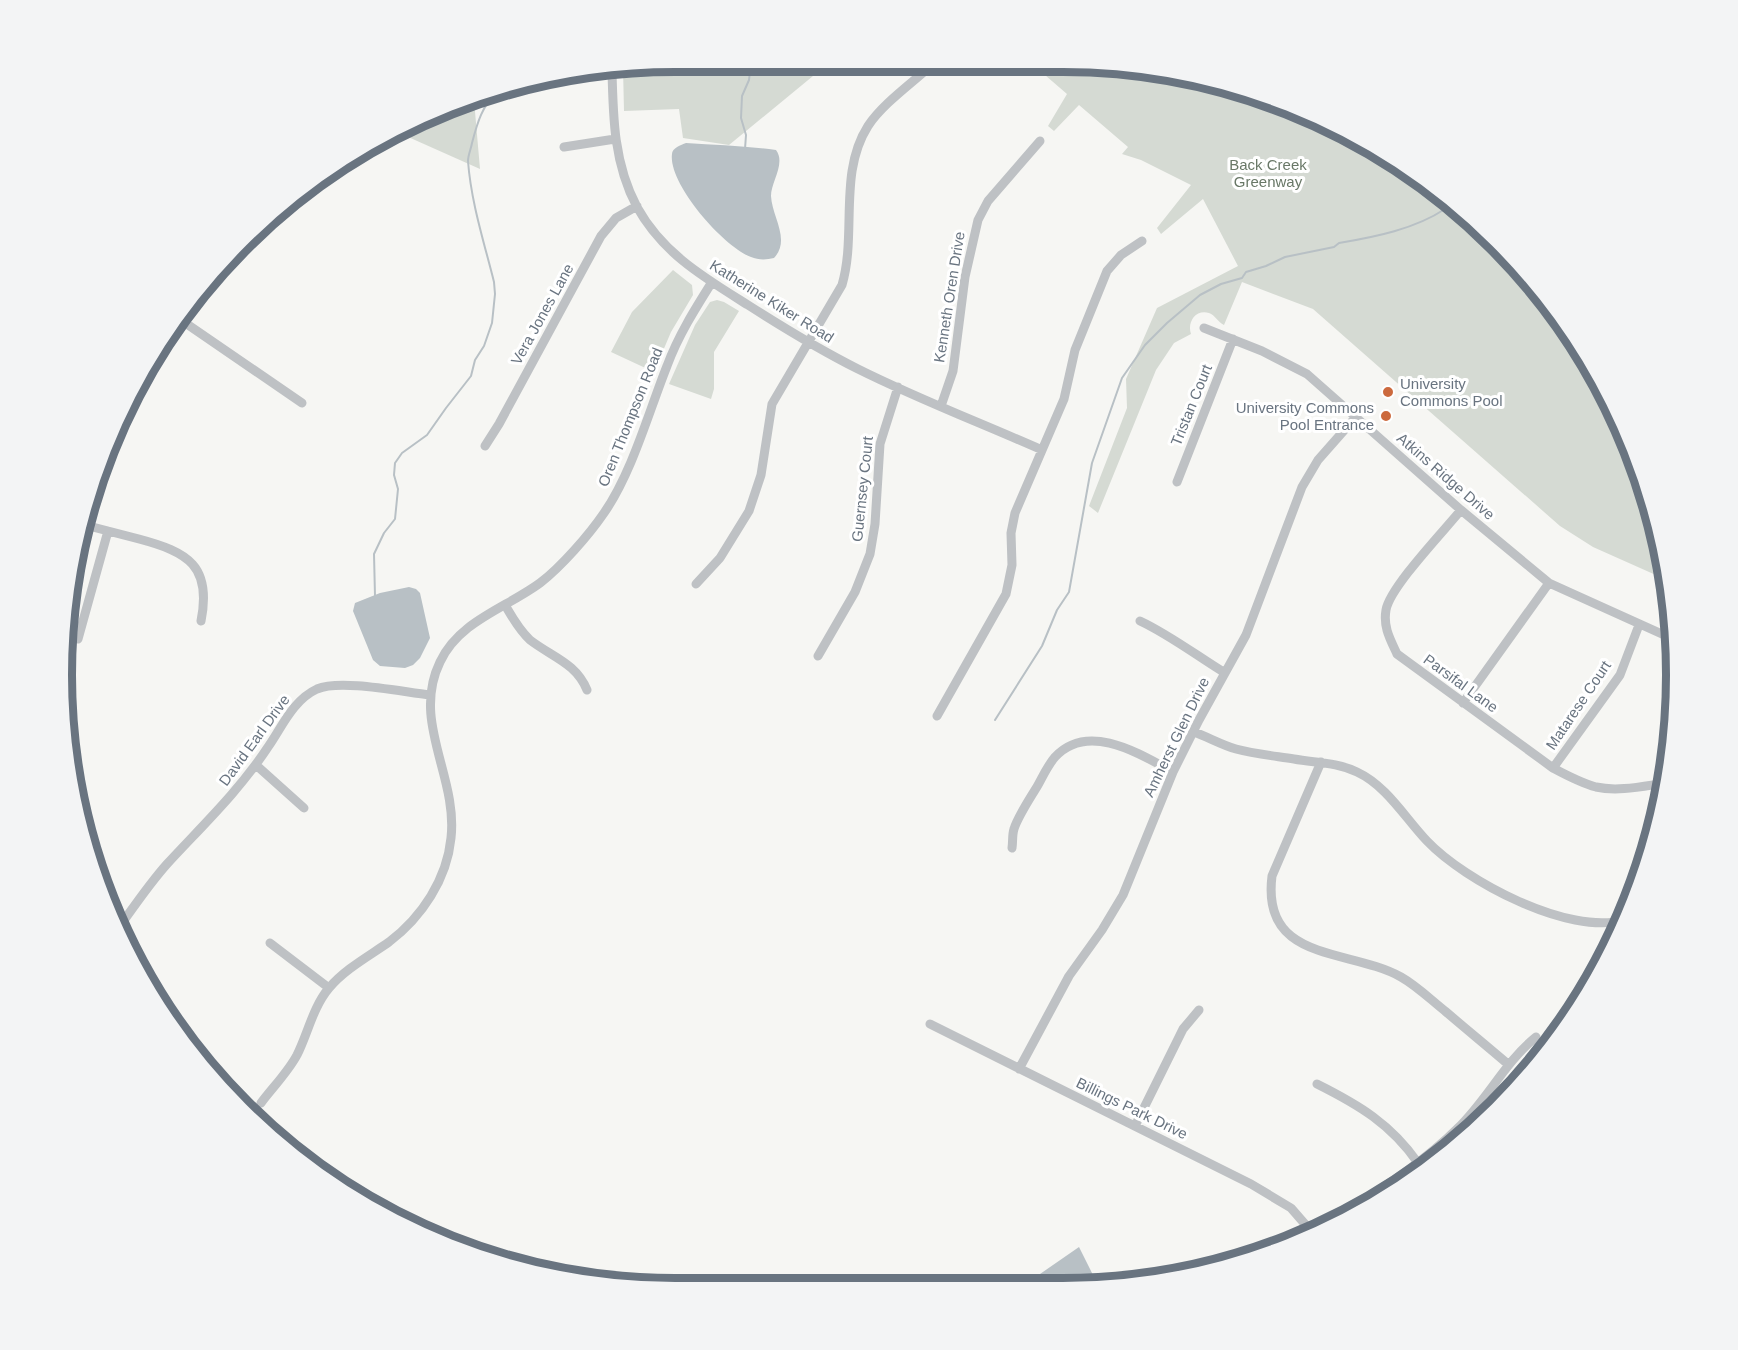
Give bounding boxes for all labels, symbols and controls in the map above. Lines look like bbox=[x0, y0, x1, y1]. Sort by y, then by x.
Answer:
park label: Back Creek Greenway bbox=[1229, 156, 1307, 190]
street label: Kenneth Oren Drive bbox=[930, 230, 968, 364]
street label: Katherine Kiker Road bbox=[707, 256, 837, 346]
street label: Vera Jones Lane bbox=[507, 261, 577, 367]
street label: Oren Thompson Road bbox=[594, 345, 666, 489]
street label: Tristan Court bbox=[1167, 361, 1215, 448]
place label: University Commons Pool bbox=[1400, 375, 1503, 409]
marker: University Commons Pool bbox=[1381, 385, 1395, 399]
place label: University Commons Pool Entrance bbox=[1236, 399, 1374, 433]
marker: University Commons Pool Entrance bbox=[1379, 409, 1393, 423]
street label: Atkins Ridge Drive bbox=[1394, 429, 1498, 523]
street label: Guernsey Court bbox=[848, 435, 876, 543]
street label: Parsifal Lane bbox=[1421, 650, 1501, 716]
street label: Matarese Court bbox=[1542, 657, 1614, 753]
street label: Amherst Glen Drive bbox=[1140, 674, 1212, 800]
street label: David Earl Drive bbox=[215, 691, 293, 789]
street label: Billings Park Drive bbox=[1074, 1074, 1190, 1142]

